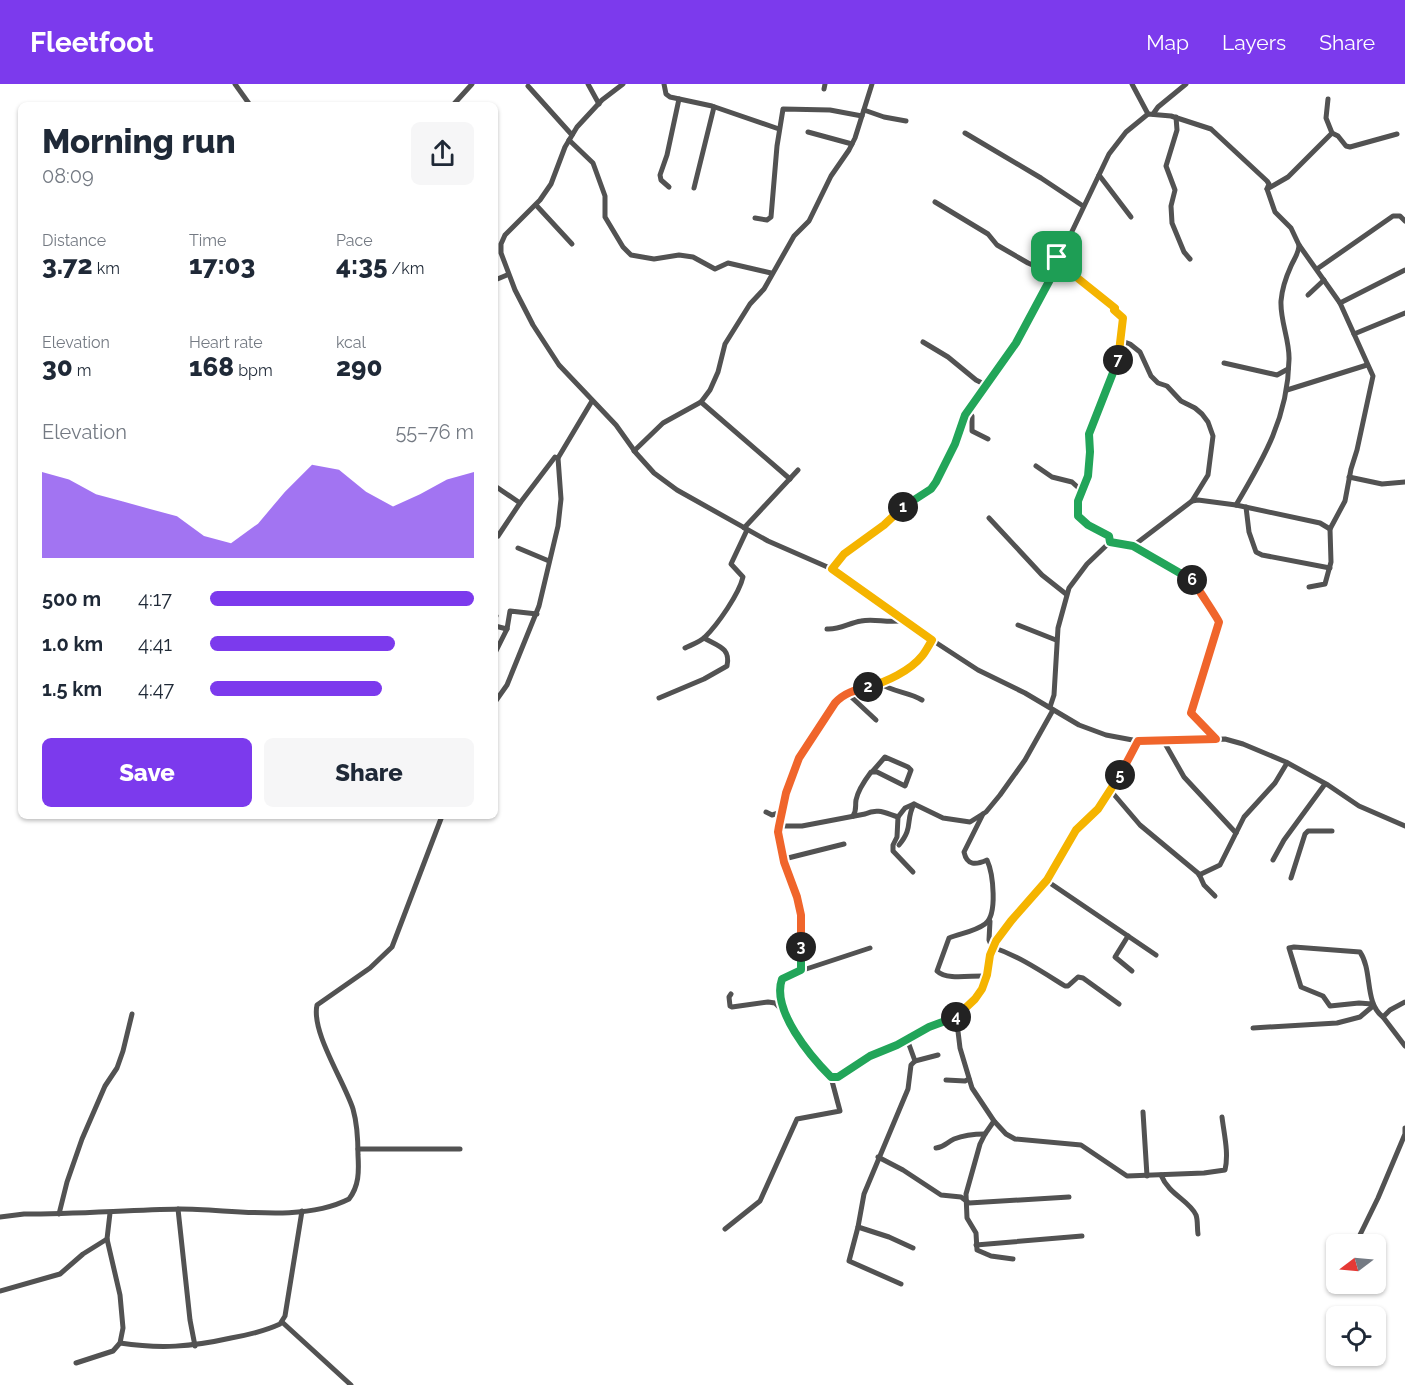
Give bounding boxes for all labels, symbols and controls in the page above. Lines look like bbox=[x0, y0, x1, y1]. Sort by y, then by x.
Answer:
text: Fleetfoot bbox=[30, 26, 154, 59]
text: Map bbox=[1146, 30, 1189, 55]
text: Layers bbox=[1222, 30, 1286, 55]
text: Share bbox=[1319, 30, 1375, 55]
text: Morning run bbox=[42, 122, 236, 161]
button: share bbox=[411, 122, 474, 185]
text: 08:09 bbox=[42, 164, 94, 188]
text: Distance bbox=[42, 231, 106, 250]
text: Time bbox=[189, 231, 226, 250]
text: Pace bbox=[336, 231, 373, 250]
pin bbox=[1031, 231, 1082, 282]
icon: arrive bbox=[1040, 240, 1073, 273]
text: 3.72 bbox=[42, 250, 93, 280]
text: 17:03 bbox=[189, 250, 255, 280]
text: 4:35 bbox=[336, 250, 387, 280]
text: km bbox=[93, 259, 120, 278]
text: /km bbox=[387, 259, 424, 278]
text: Elevation bbox=[42, 333, 110, 352]
text: Heart rate bbox=[189, 333, 263, 352]
text: kcal bbox=[336, 333, 366, 352]
pin: 7 bbox=[1103, 345, 1133, 375]
text: 7 bbox=[1114, 350, 1122, 369]
text: 30 bbox=[42, 352, 73, 382]
text: 168 bbox=[189, 352, 234, 382]
text: 290 bbox=[336, 352, 382, 382]
text: m bbox=[73, 361, 92, 380]
text: bpm bbox=[234, 361, 273, 380]
text: Elevation bbox=[42, 420, 127, 444]
text: 55–76 m bbox=[395, 420, 474, 444]
pin: 1 bbox=[888, 492, 918, 522]
text: 1 bbox=[899, 497, 907, 516]
pin: 6 bbox=[1177, 565, 1207, 595]
text: 6 bbox=[1187, 570, 1197, 589]
text: 500 m bbox=[42, 587, 101, 611]
text: 4:17 bbox=[138, 587, 172, 611]
text: 1.0 km bbox=[42, 632, 103, 656]
text: 4:41 bbox=[138, 632, 172, 656]
pin: 2 bbox=[853, 672, 883, 702]
text: 1.5 km bbox=[42, 677, 102, 701]
text: 4:47 bbox=[138, 677, 174, 701]
text: 2 bbox=[863, 677, 873, 696]
button: Save bbox=[42, 738, 252, 807]
button: Share bbox=[264, 738, 474, 807]
pin: 5 bbox=[1105, 760, 1135, 790]
text: 5 bbox=[1116, 765, 1124, 784]
pin: 3 bbox=[786, 932, 816, 962]
text: 3 bbox=[797, 937, 805, 956]
pin: 4 bbox=[941, 1002, 971, 1032]
text: 4 bbox=[951, 1007, 961, 1026]
north arrow bbox=[1326, 1234, 1386, 1294]
map controls bbox=[1326, 1234, 1386, 1366]
button: locate bbox=[1326, 1306, 1386, 1366]

